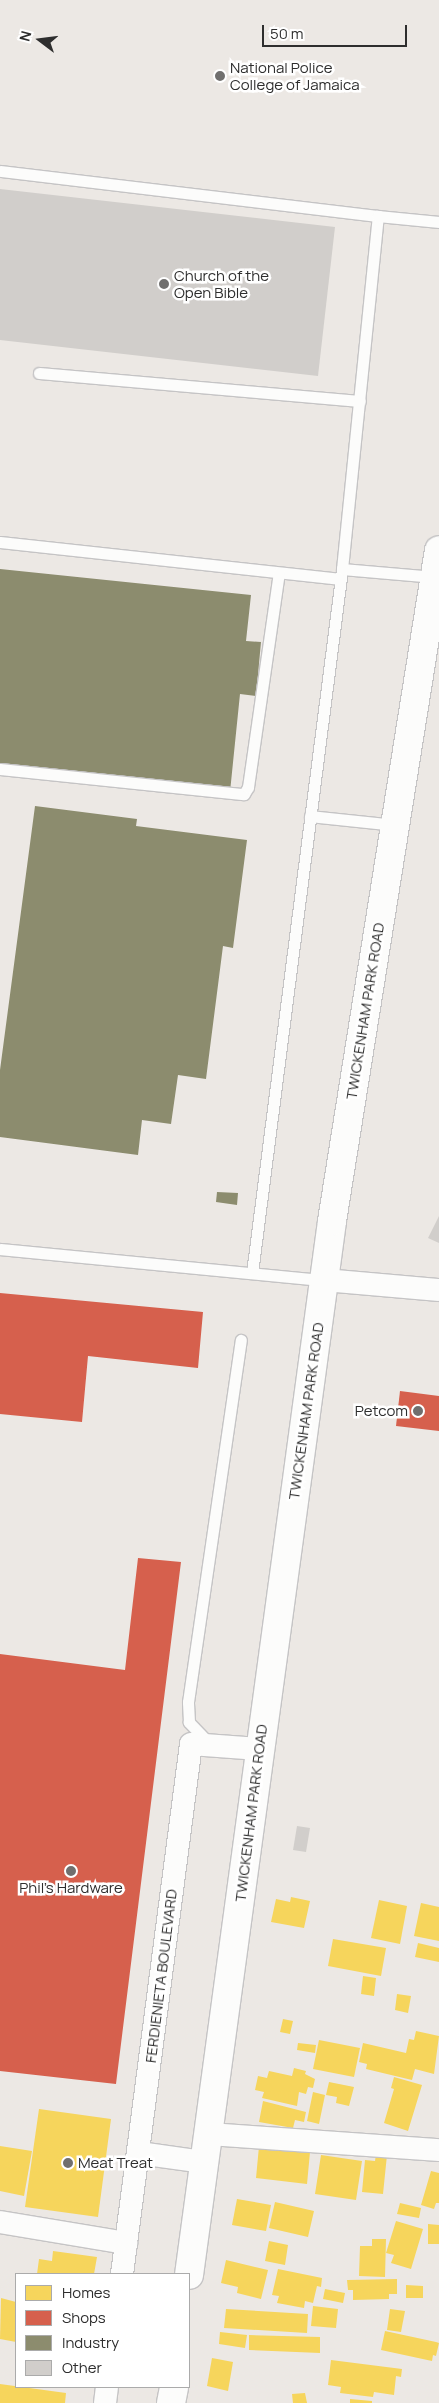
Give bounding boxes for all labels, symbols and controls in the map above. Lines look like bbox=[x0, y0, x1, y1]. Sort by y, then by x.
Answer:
north arrow bbox=[15, 15, 65, 65]
scale bar bbox=[264, 15, 409, 47]
text: 50 m bbox=[270, 23, 304, 44]
text: N bbox=[15, 29, 36, 43]
place label: National Police College of Jamaica bbox=[230, 58, 360, 93]
marker: National Police College of Jamaica bbox=[214, 70, 226, 82]
place label: Church of the Open Bible bbox=[174, 266, 269, 301]
marker: Church of the Open Bible bbox=[158, 278, 170, 290]
street label: TWICKENHAM PARK ROAD bbox=[342, 921, 388, 1101]
street label: TWICKENHAM PARK ROAD bbox=[285, 1321, 327, 1501]
place label: Petcom bbox=[355, 1402, 408, 1420]
marker: Petcom bbox=[412, 1405, 424, 1417]
street label: TWICKENHAM PARK ROAD bbox=[231, 1723, 271, 1903]
marker: Phil's Hardware bbox=[65, 1865, 77, 1877]
place label: Phil's Hardware bbox=[19, 1879, 123, 1897]
street label: FERDIENIETA BOULEVARD bbox=[141, 1888, 181, 2064]
place label: Meat Treat bbox=[78, 2154, 153, 2172]
marker: Meat Treat bbox=[62, 2157, 74, 2169]
legend bbox=[15, 2273, 190, 2388]
text: Homes bbox=[62, 2282, 110, 2303]
text: Shops bbox=[62, 2307, 106, 2328]
text: Industry bbox=[62, 2332, 119, 2353]
text: Other bbox=[62, 2357, 102, 2378]

